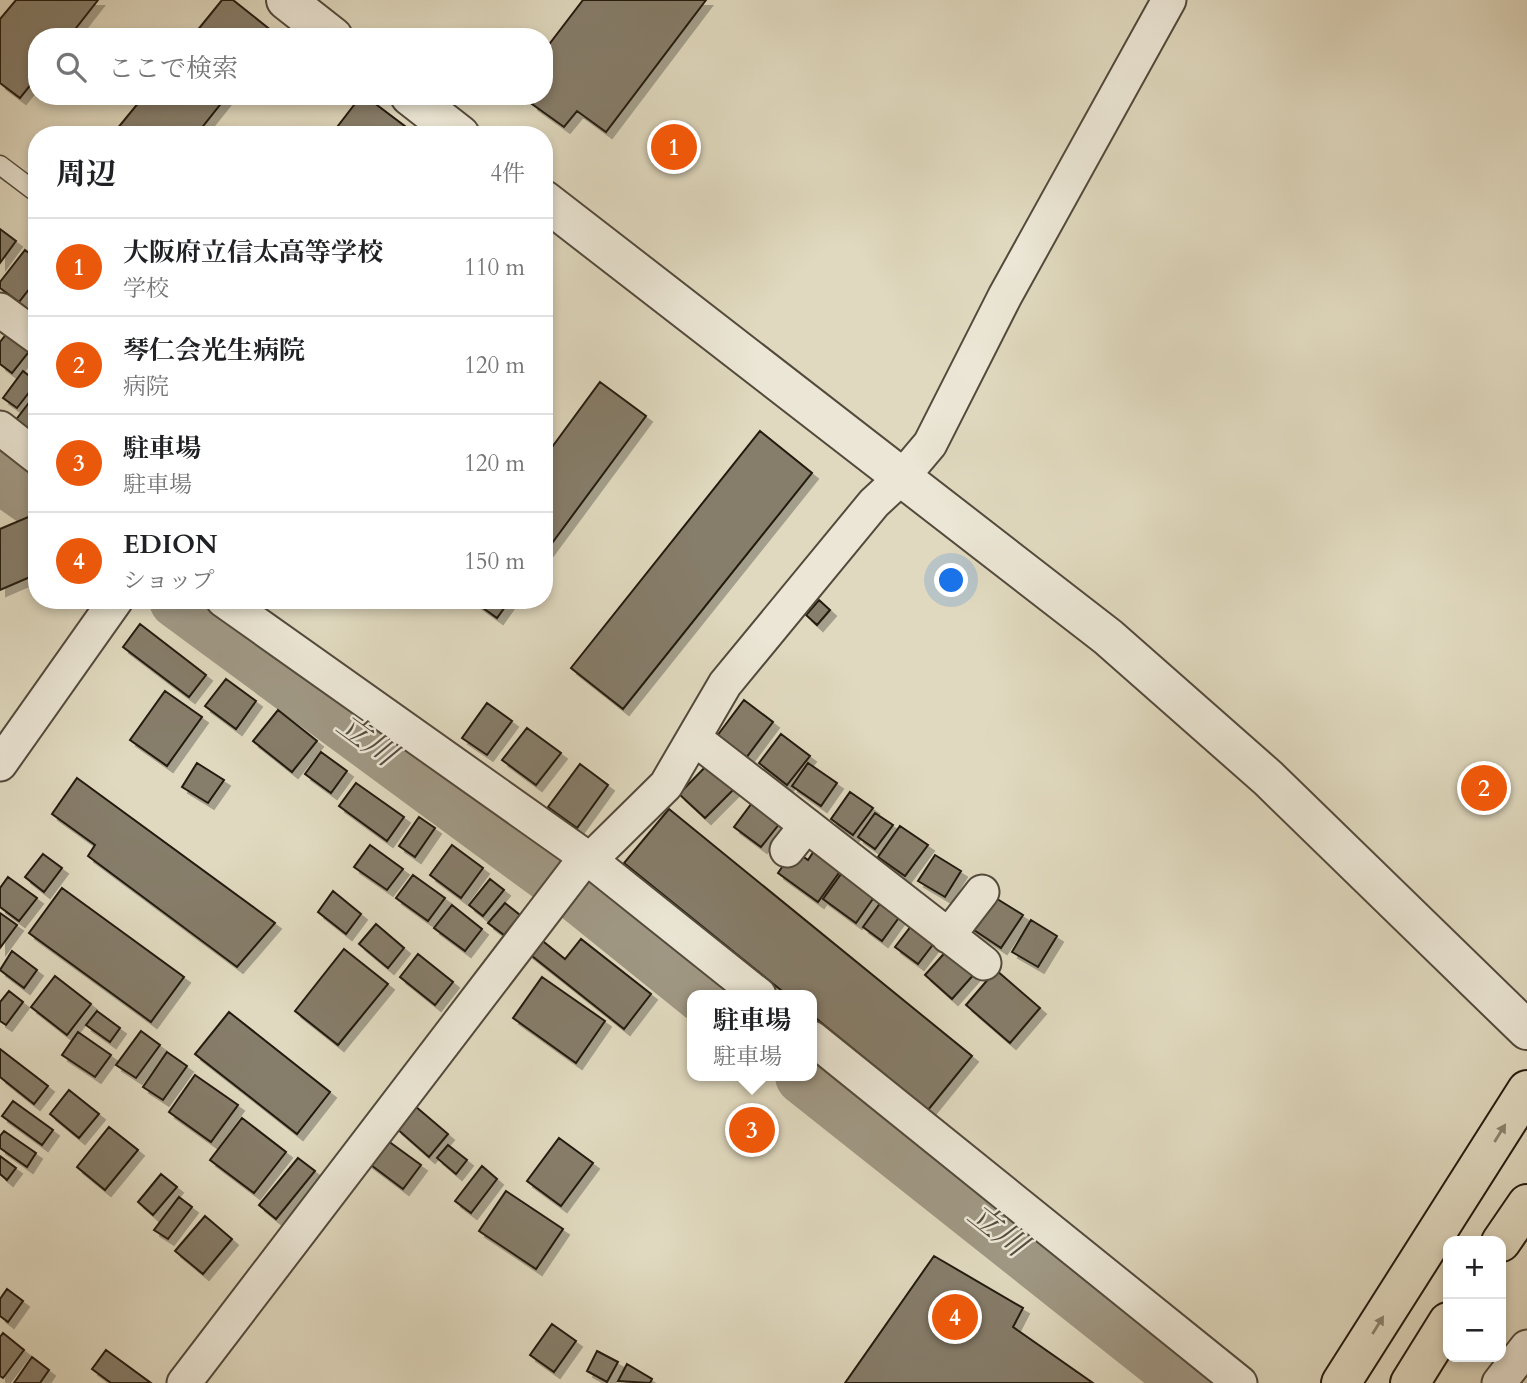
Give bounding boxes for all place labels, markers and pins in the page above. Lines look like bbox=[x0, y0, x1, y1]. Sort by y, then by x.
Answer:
pin: 1 bbox=[651, 121, 697, 173]
pin: 2 bbox=[1461, 762, 1507, 814]
pin: 3 bbox=[729, 1104, 775, 1156]
pin: 4 bbox=[932, 1291, 978, 1343]

